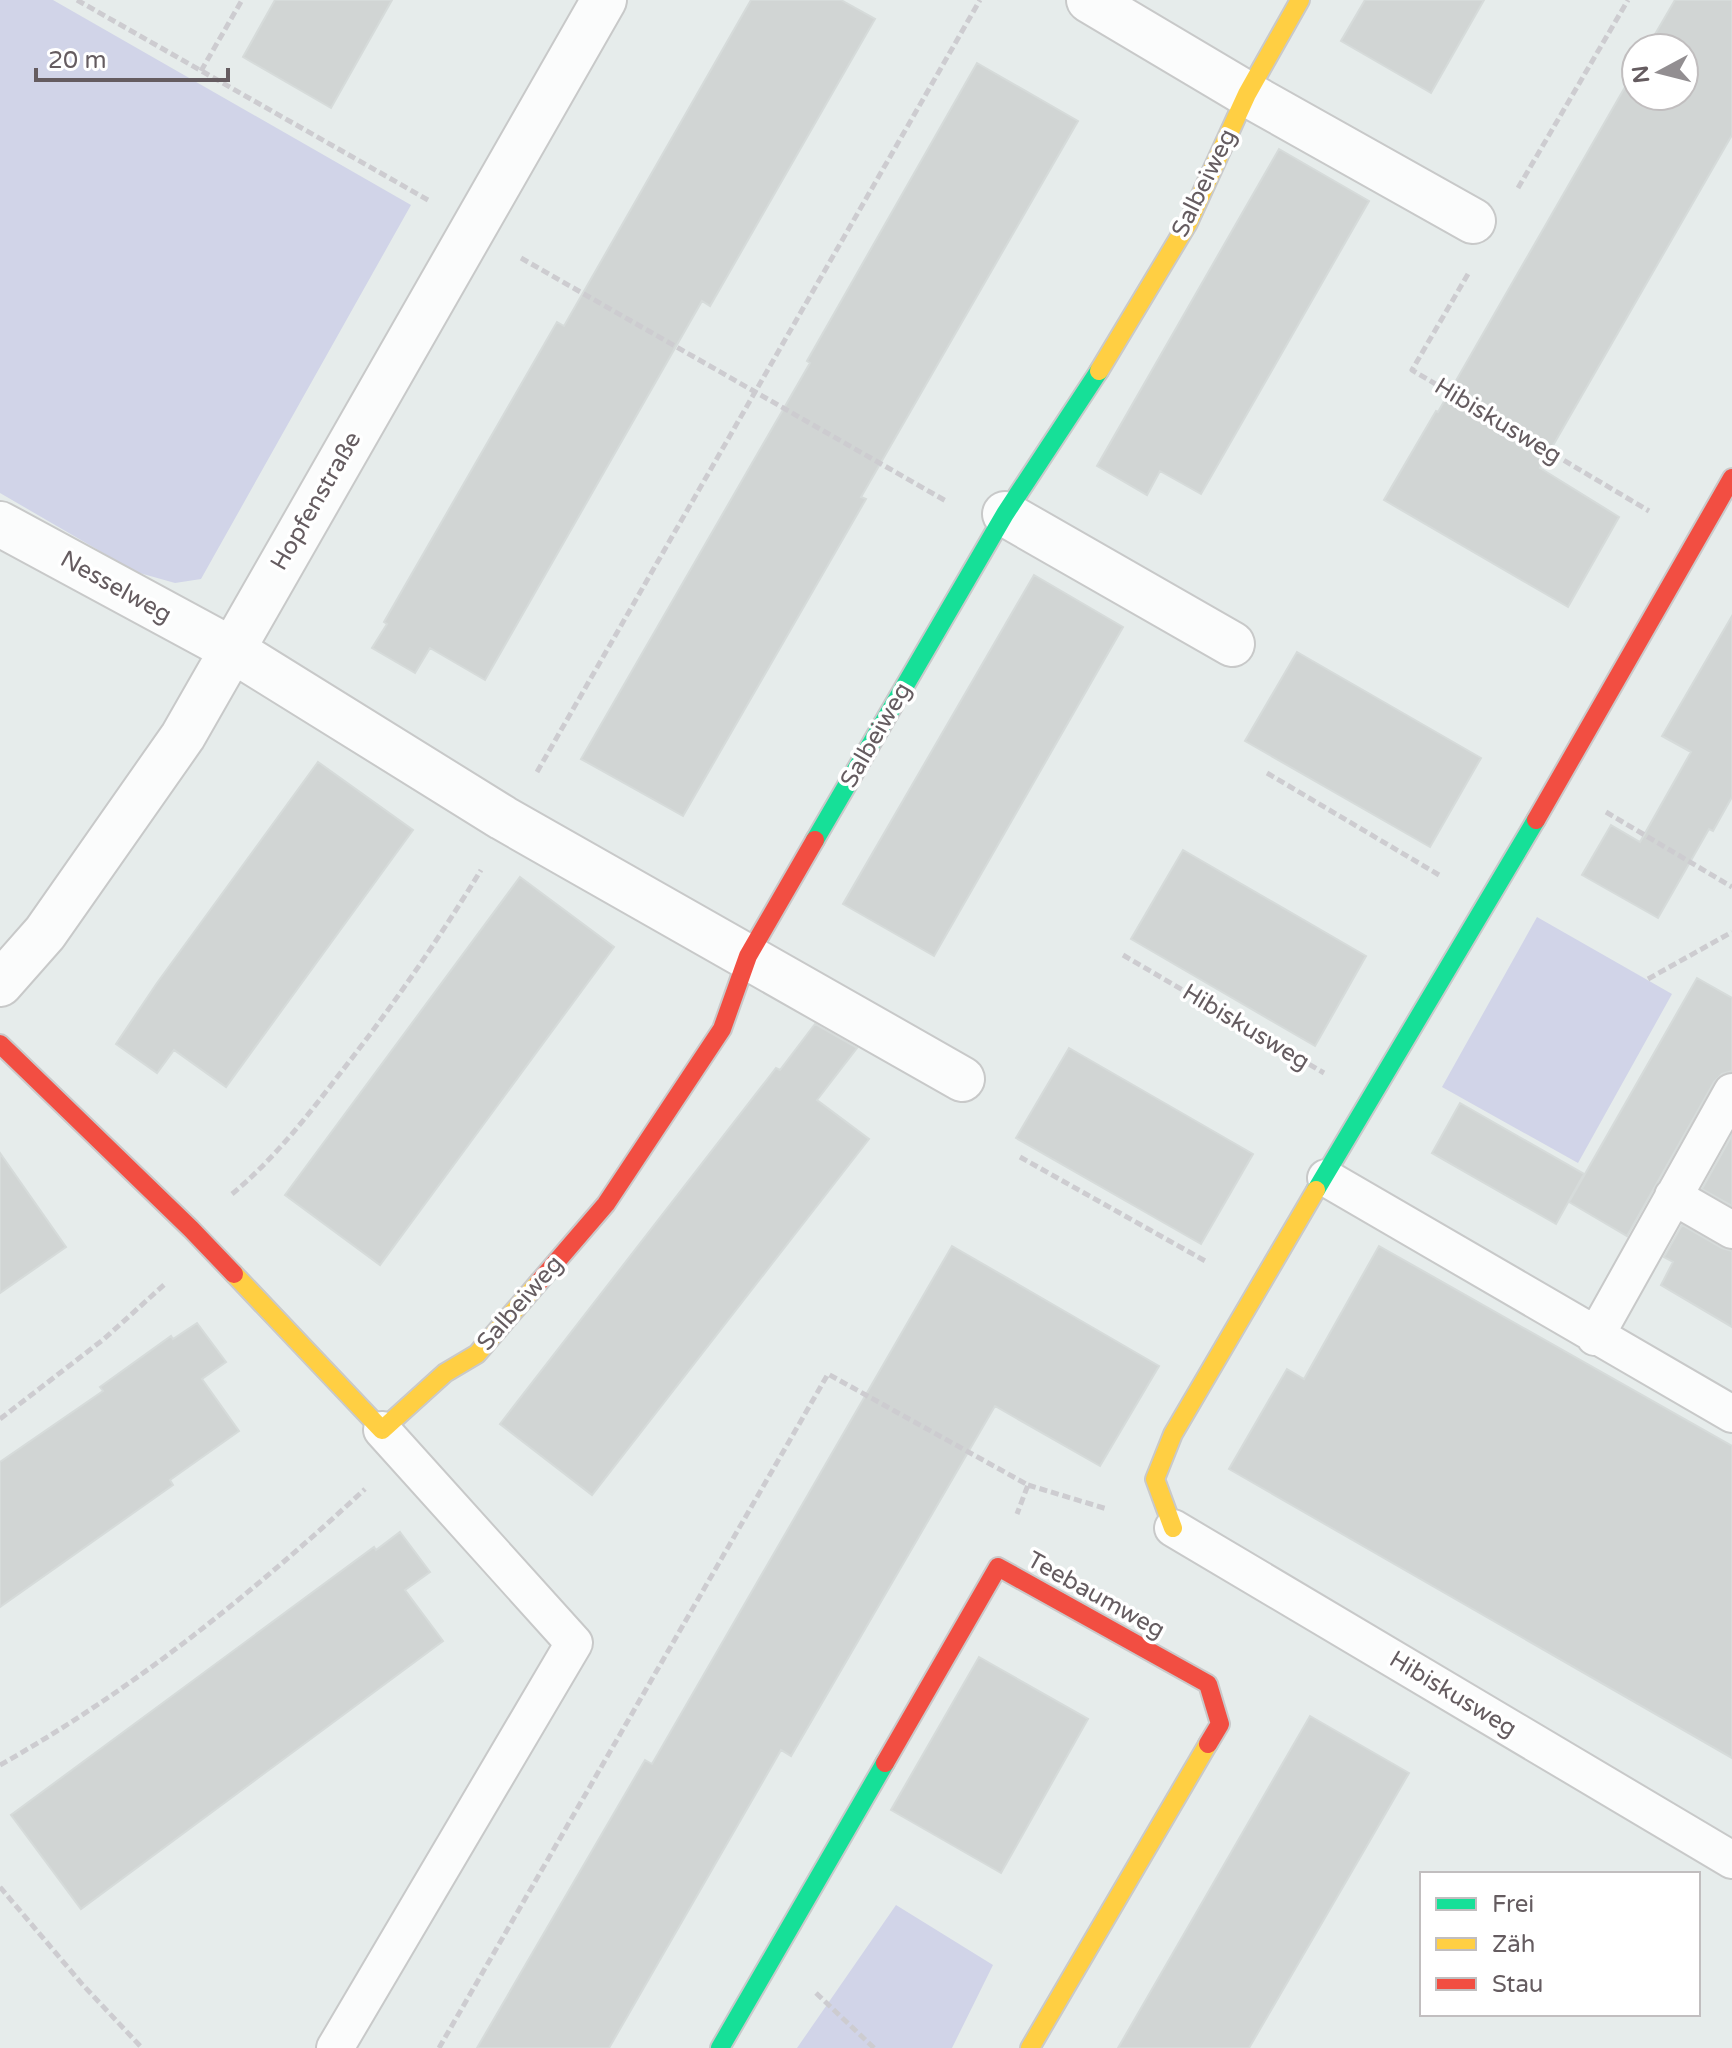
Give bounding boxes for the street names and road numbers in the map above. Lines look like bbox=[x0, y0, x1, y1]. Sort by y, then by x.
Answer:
street label: Salbeiweg bbox=[1165, 124, 1243, 242]
street label: Hibiskusweg bbox=[1429, 372, 1567, 470]
street label: Hopfenstraße bbox=[265, 426, 367, 576]
street label: Nesselweg bbox=[55, 545, 177, 629]
street label: Salbeiweg bbox=[834, 677, 918, 793]
street label: Hibiskusweg bbox=[1177, 978, 1315, 1076]
street label: Salbeiweg bbox=[471, 1250, 569, 1356]
street label: Teebaumweg bbox=[1022, 1545, 1170, 1645]
street label: Hibiskusweg bbox=[1384, 1645, 1522, 1743]

